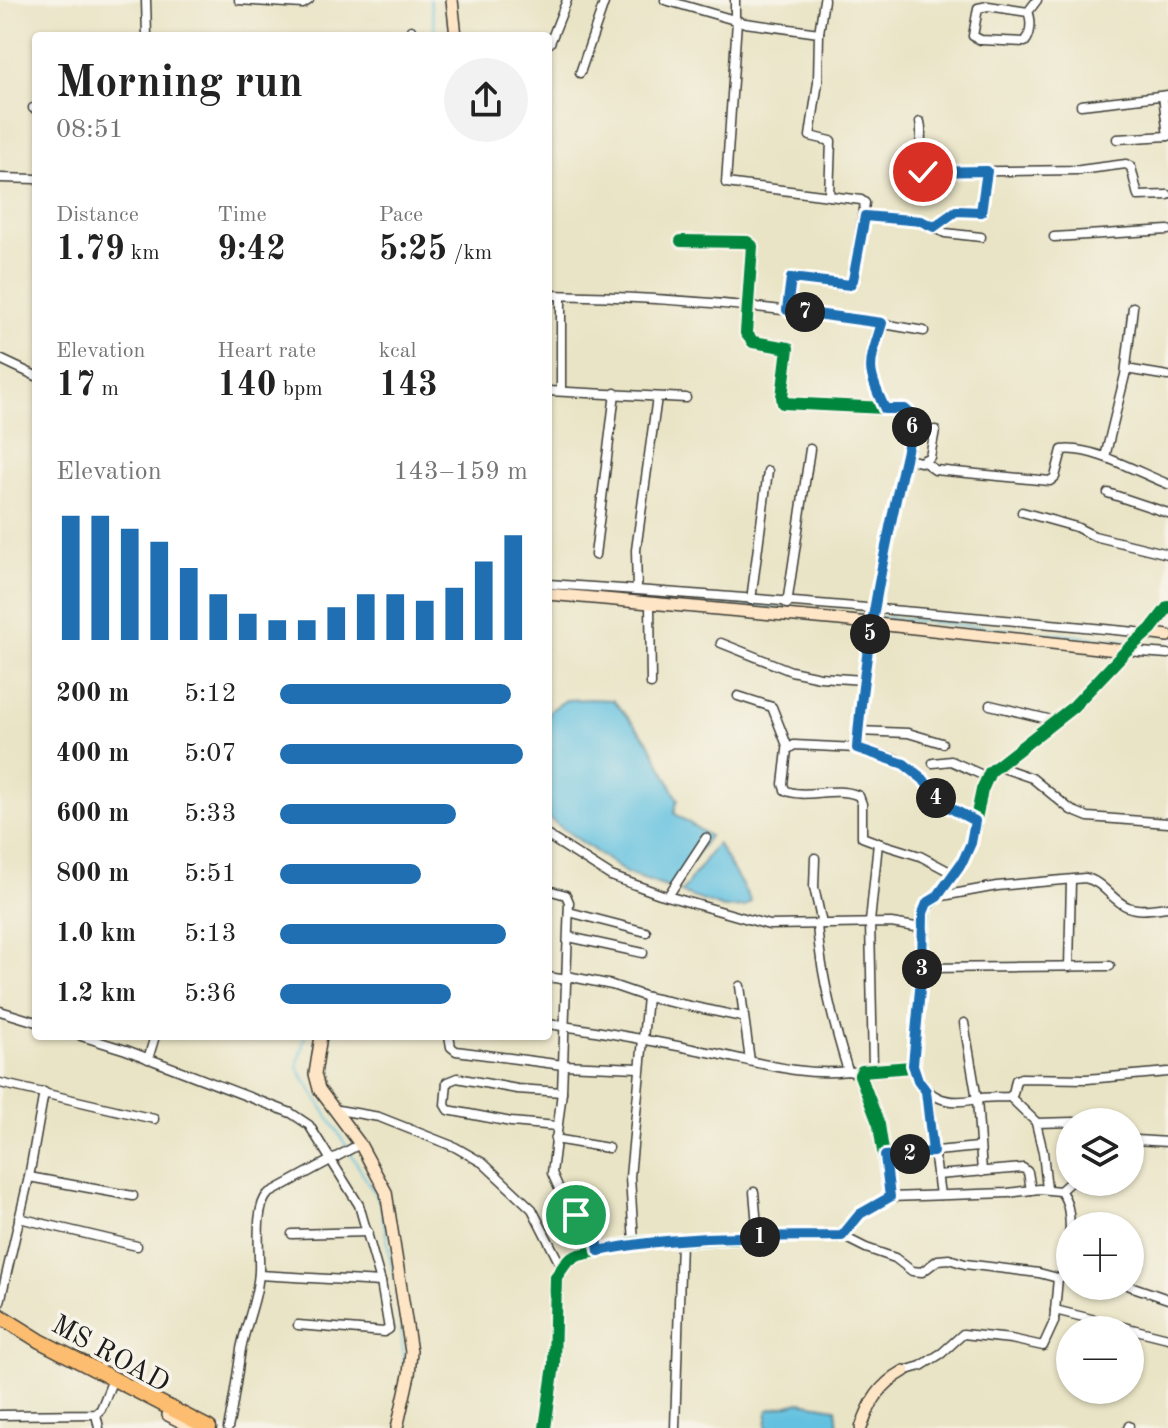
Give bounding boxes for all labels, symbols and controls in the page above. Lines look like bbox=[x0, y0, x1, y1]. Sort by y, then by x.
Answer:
button: share bbox=[444, 58, 528, 142]
text: Morning run bbox=[56, 62, 303, 106]
text: 08:51 bbox=[56, 117, 124, 143]
pin bbox=[889, 138, 957, 206]
icon: check bbox=[901, 150, 945, 194]
text: Distance bbox=[56, 204, 139, 226]
text: Time bbox=[217, 204, 267, 226]
text: Pace bbox=[379, 204, 423, 226]
text: 1.79 bbox=[56, 233, 125, 267]
text: 9:42 bbox=[217, 233, 286, 267]
text: 5:25 bbox=[379, 233, 447, 267]
text: km bbox=[125, 242, 160, 264]
text: /km bbox=[447, 242, 492, 264]
pin: 7 bbox=[785, 292, 825, 332]
text: 7 bbox=[799, 301, 811, 323]
text: Elevation bbox=[56, 340, 146, 362]
text: Heart rate bbox=[217, 340, 316, 362]
text: kcal bbox=[379, 340, 417, 362]
text: 17 bbox=[56, 369, 95, 403]
text: 140 bbox=[217, 369, 277, 403]
text: 143 bbox=[379, 369, 438, 403]
text: m bbox=[95, 378, 119, 400]
text: bpm bbox=[277, 378, 323, 400]
pin: 6 bbox=[892, 407, 932, 447]
text: 6 bbox=[906, 416, 918, 438]
text: Elevation bbox=[56, 459, 162, 485]
text: 143–159 m bbox=[393, 459, 528, 485]
pin: 5 bbox=[850, 614, 890, 654]
text: 5 bbox=[864, 623, 876, 645]
text: 200 m bbox=[56, 681, 129, 707]
text: 5:12 bbox=[184, 681, 237, 707]
text: 400 m bbox=[56, 741, 129, 767]
text: 5:07 bbox=[184, 741, 237, 767]
pin: 4 bbox=[916, 778, 956, 818]
text: 4 bbox=[930, 787, 942, 809]
text: 600 m bbox=[56, 801, 129, 827]
text: 5:33 bbox=[184, 801, 237, 827]
text: 800 m bbox=[56, 861, 129, 887]
text: 5:51 bbox=[184, 861, 237, 887]
text: 1.0 km bbox=[56, 921, 136, 947]
text: 5:13 bbox=[184, 921, 237, 947]
pin: 3 bbox=[902, 949, 942, 989]
text: 3 bbox=[916, 958, 928, 980]
text: 1.2 km bbox=[56, 981, 136, 1007]
text: 5:36 bbox=[184, 981, 237, 1007]
map controls bbox=[1056, 1108, 1144, 1404]
button: layers bbox=[1056, 1108, 1144, 1196]
pin: 2 bbox=[890, 1134, 930, 1174]
text: 2 bbox=[904, 1143, 916, 1165]
pin bbox=[542, 1181, 610, 1249]
icon: arrive bbox=[554, 1193, 598, 1237]
button: + bbox=[1056, 1212, 1144, 1300]
pin: 1 bbox=[740, 1217, 780, 1257]
text: 1 bbox=[754, 1226, 766, 1248]
street label: MS ROAD bbox=[46, 1311, 174, 1399]
button: − bbox=[1056, 1316, 1144, 1404]

